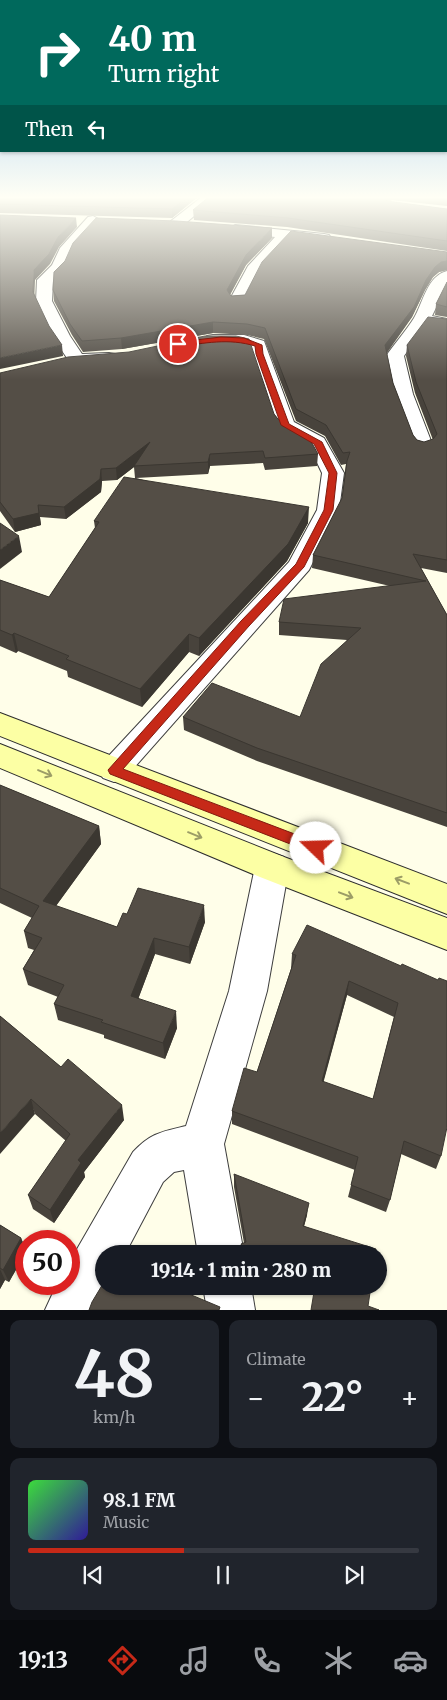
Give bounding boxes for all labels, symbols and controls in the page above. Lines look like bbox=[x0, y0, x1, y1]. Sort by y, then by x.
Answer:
text: 40 m bbox=[108, 17, 196, 61]
icon: right bbox=[25, 20, 90, 85]
text: Turn right bbox=[108, 60, 219, 88]
icon: left bbox=[83, 115, 111, 143]
text: Then bbox=[25, 117, 73, 141]
pin bbox=[157, 323, 199, 365]
icon: arrive bbox=[164, 330, 192, 358]
one-way arrow bbox=[37, 769, 52, 779]
position arrow bbox=[289, 821, 341, 873]
one-way arrow bbox=[187, 831, 202, 841]
one-way arrow bbox=[394, 876, 410, 885]
one-way arrow bbox=[338, 891, 353, 900]
speed limit sign: 50 bbox=[15, 1230, 80, 1295]
text: 19:14 · 1 min · 280 m bbox=[151, 1258, 331, 1282]
text: 48 bbox=[74, 1333, 155, 1415]
text: Climate bbox=[247, 1349, 306, 1369]
text: 22° bbox=[302, 1374, 364, 1421]
text: − bbox=[247, 1380, 265, 1416]
text: + bbox=[400, 1380, 419, 1416]
text: km/h bbox=[93, 1407, 135, 1427]
text: 98.1 FM bbox=[103, 1488, 175, 1512]
text: Music bbox=[103, 1512, 149, 1532]
icon: previous bbox=[79, 1561, 107, 1589]
icon: pause bbox=[209, 1561, 237, 1589]
icon: next bbox=[340, 1561, 368, 1589]
icon: directions bbox=[105, 1643, 140, 1678]
icon: music bbox=[177, 1643, 212, 1678]
icon: phone bbox=[249, 1643, 284, 1678]
icon: climate bbox=[321, 1643, 356, 1678]
icon: car bbox=[393, 1643, 428, 1678]
text: 19:13 bbox=[19, 1646, 68, 1674]

